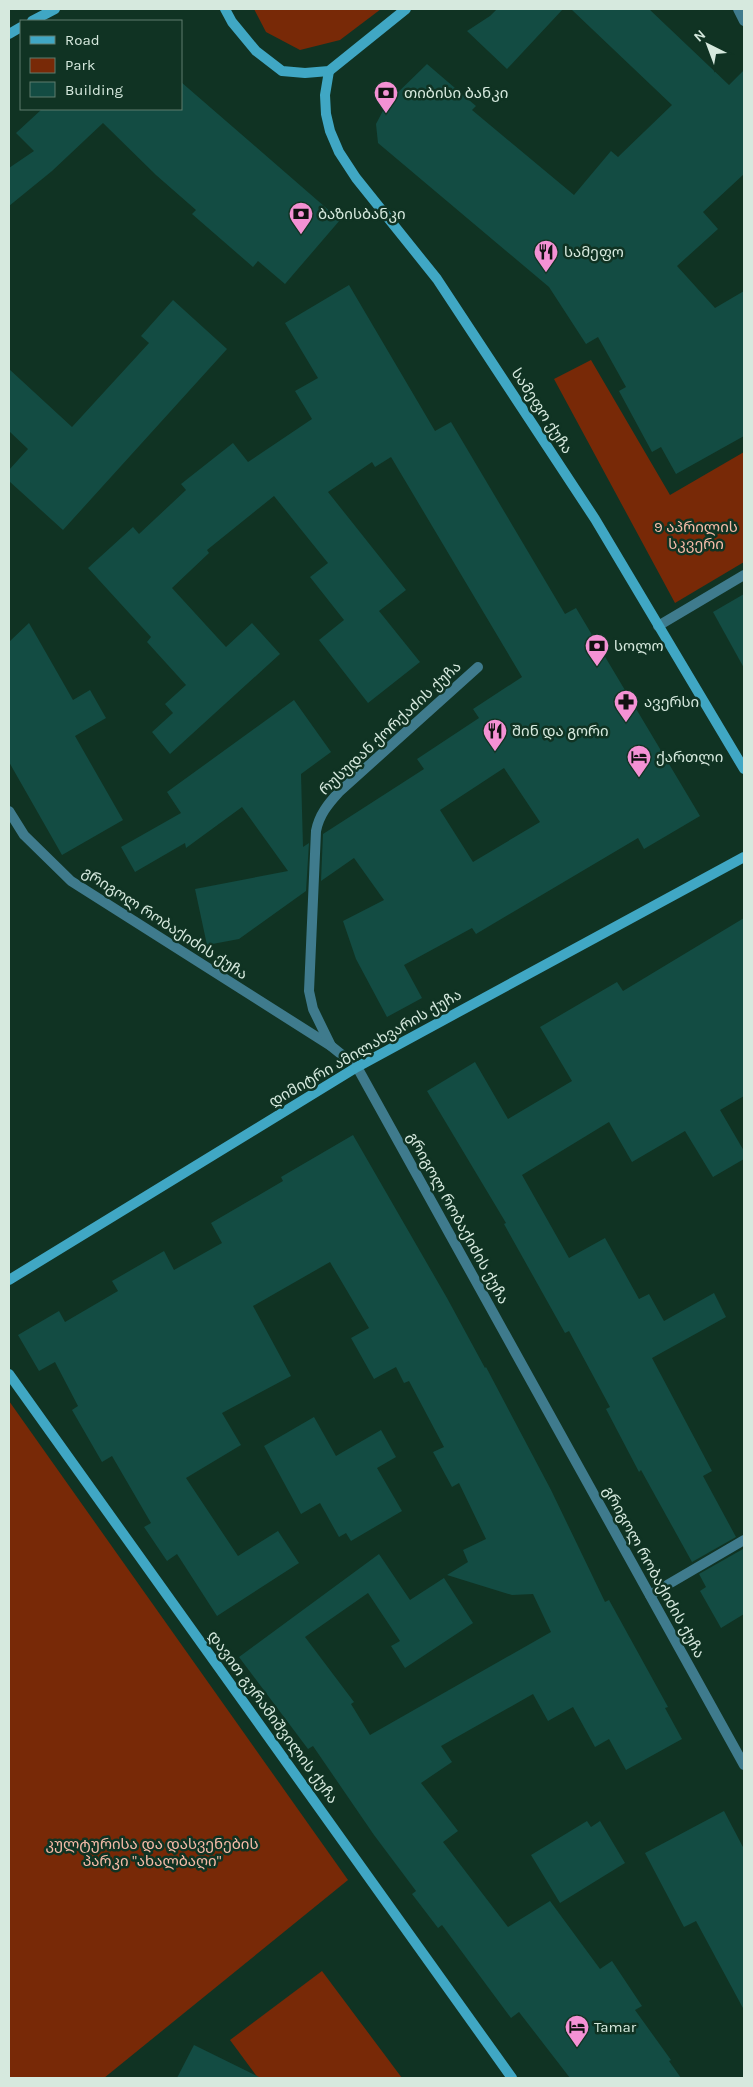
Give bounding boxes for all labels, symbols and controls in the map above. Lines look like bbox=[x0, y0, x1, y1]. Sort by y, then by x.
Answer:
legend bbox=[20, 20, 182, 110]
north arrow bbox=[683, 20, 733, 70]
text: N bbox=[690, 26, 709, 45]
text: Road bbox=[65, 31, 100, 49]
text: Park bbox=[65, 56, 95, 74]
bank icon: თიბისი ბანკი bbox=[373, 80, 399, 114]
text: Building bbox=[65, 81, 123, 99]
place label: თიბისი ბანკი bbox=[404, 84, 508, 102]
bank icon: ბაზისბანკი bbox=[288, 201, 314, 235]
place label: ბაზისბანკი bbox=[318, 205, 406, 223]
restaurant icon: სამეფო bbox=[533, 239, 559, 273]
place label: სამეფო bbox=[564, 243, 624, 261]
street label: სამეფო ქუჩა bbox=[508, 365, 576, 457]
park label: 9 აპრილის სკვერი bbox=[654, 518, 738, 553]
bank icon: სოლო bbox=[584, 633, 610, 667]
place label: სოლო bbox=[614, 637, 664, 655]
street label: რუსუდან ქორქაძის ქუჩა bbox=[315, 657, 465, 799]
pharmacy icon: ავერსი bbox=[613, 689, 639, 723]
place label: ავერსი bbox=[644, 693, 699, 711]
restaurant icon: შინ და გორი bbox=[482, 718, 508, 752]
place label: შინ და გორი bbox=[512, 722, 609, 740]
hotel icon: ქართლი bbox=[626, 744, 652, 778]
place label: ქართლი bbox=[656, 748, 723, 766]
street label: გრიგოლ რობაქიძის ქუჩა bbox=[79, 863, 251, 983]
street label: დიმიტრი ამილახვარის ქუჩა bbox=[265, 985, 465, 1111]
street label: გრიგოლ რობაქიძის ქუჩა bbox=[403, 1129, 513, 1307]
street label: გრიგოლ რობაქიძის ქუჩა bbox=[599, 1483, 709, 1661]
street label: დავით გურამიშვილის ქუჩა bbox=[204, 1627, 342, 1807]
park label: კულტურისა და დასვენების პარკი "ახალბაღი" bbox=[45, 1835, 259, 1870]
hotel icon: Tamar bbox=[564, 2014, 590, 2048]
place label: Tamar bbox=[594, 2018, 637, 2036]

